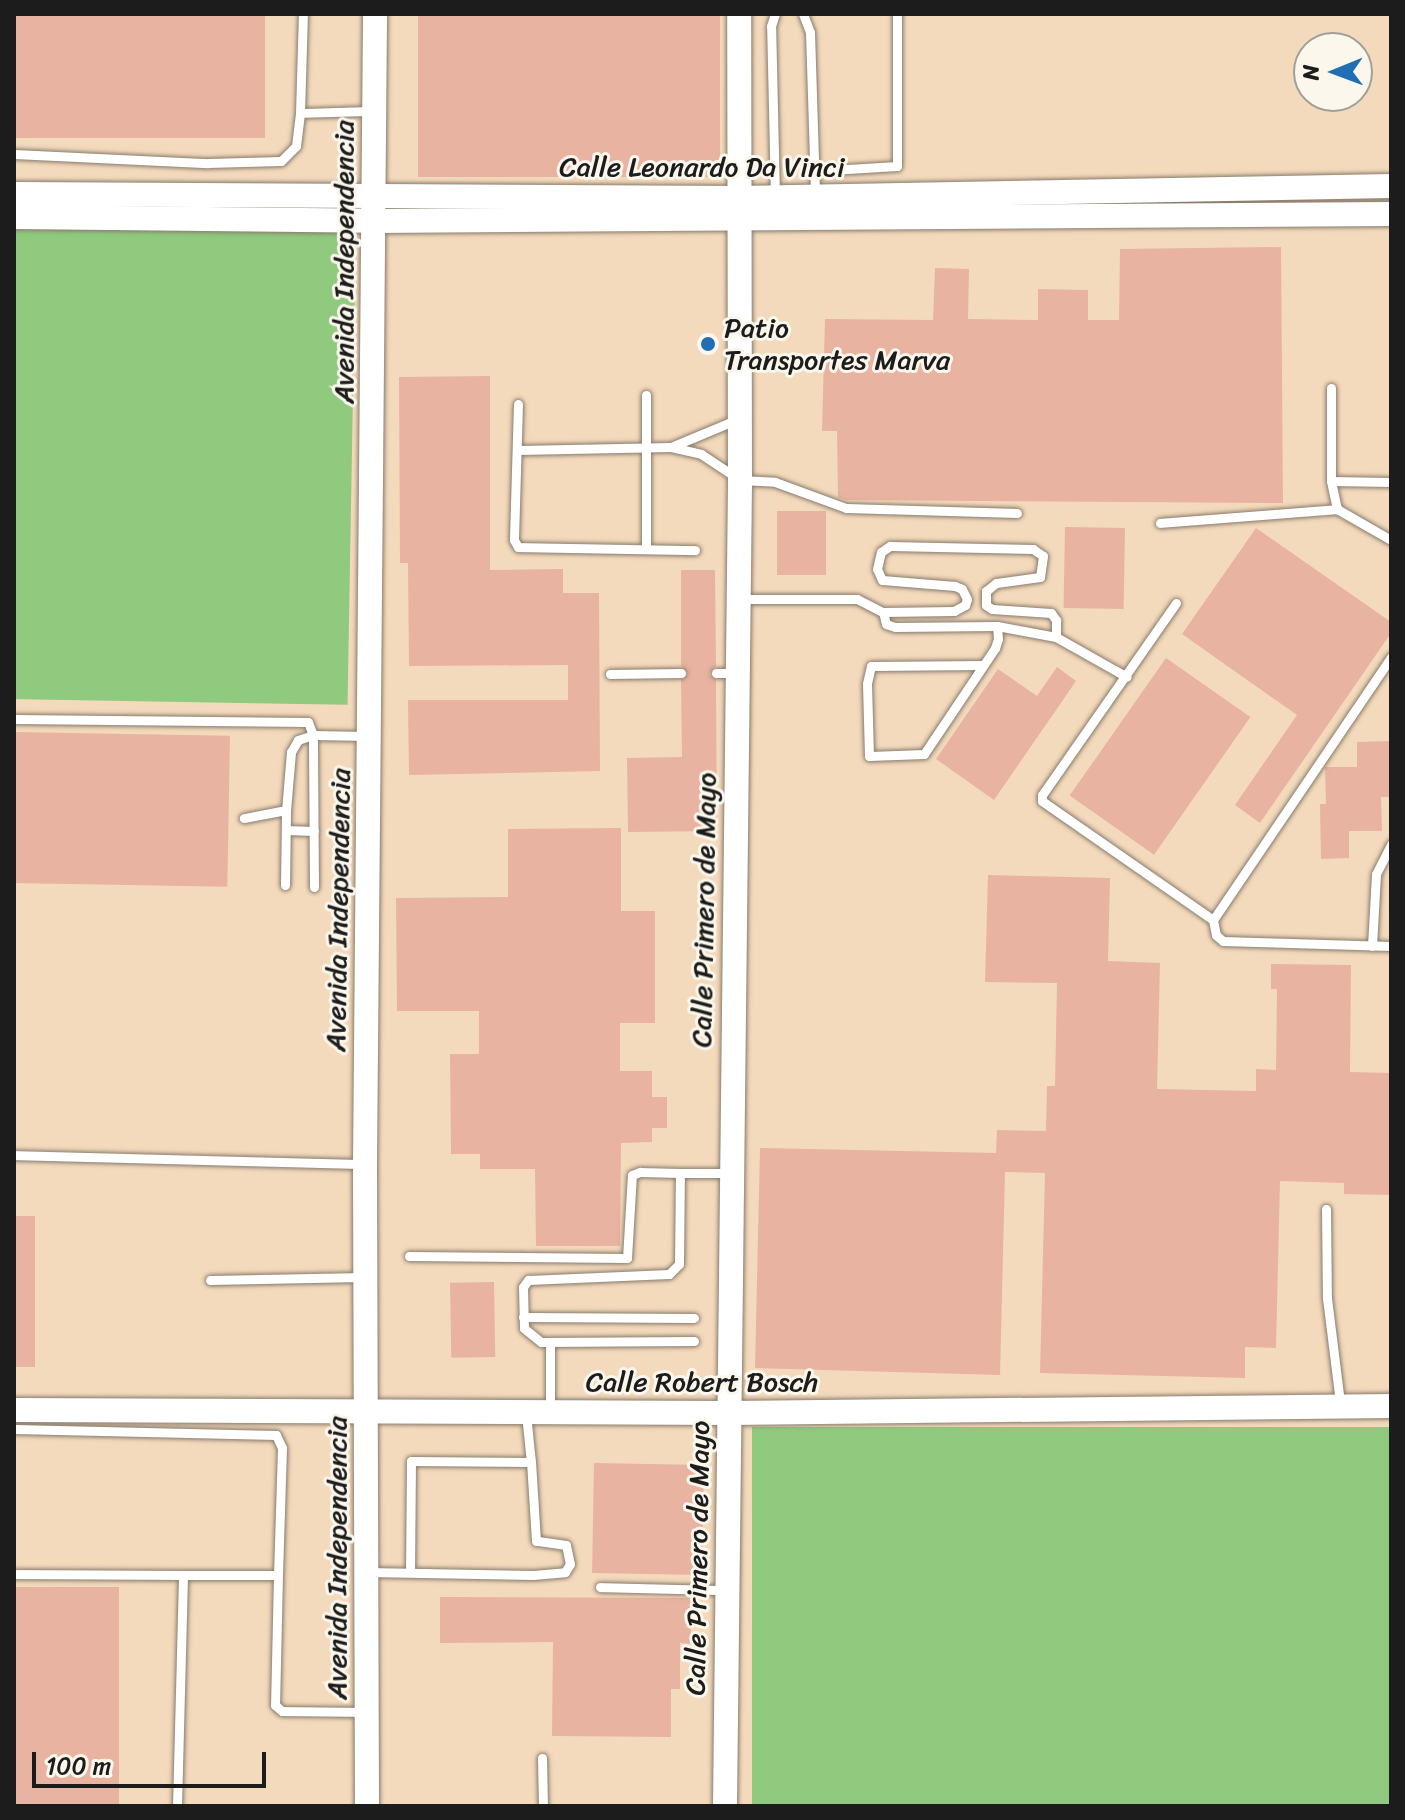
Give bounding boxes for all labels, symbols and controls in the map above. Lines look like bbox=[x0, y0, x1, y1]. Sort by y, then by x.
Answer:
north arrow bbox=[1293, 32, 1373, 112]
text: N bbox=[1291, 64, 1330, 80]
street label: Avenida Independencia bbox=[327, 120, 361, 404]
street label: Calle Leonardo Da Vinci bbox=[559, 150, 845, 184]
place label: Patio Transportes Marva bbox=[724, 311, 950, 377]
marker: Patio Transportes Marva bbox=[699, 335, 717, 353]
street label: Avenida Independencia bbox=[319, 768, 357, 1052]
street label: Calle Primero de Mayo bbox=[685, 772, 723, 1048]
street label: Calle Robert Bosch bbox=[585, 1365, 819, 1399]
street label: Avenida Independencia bbox=[320, 1416, 354, 1700]
street label: Calle Primero de Mayo bbox=[679, 1420, 717, 1696]
scale bar bbox=[36, 1736, 270, 1786]
text: 100 m bbox=[46, 1745, 111, 1787]

